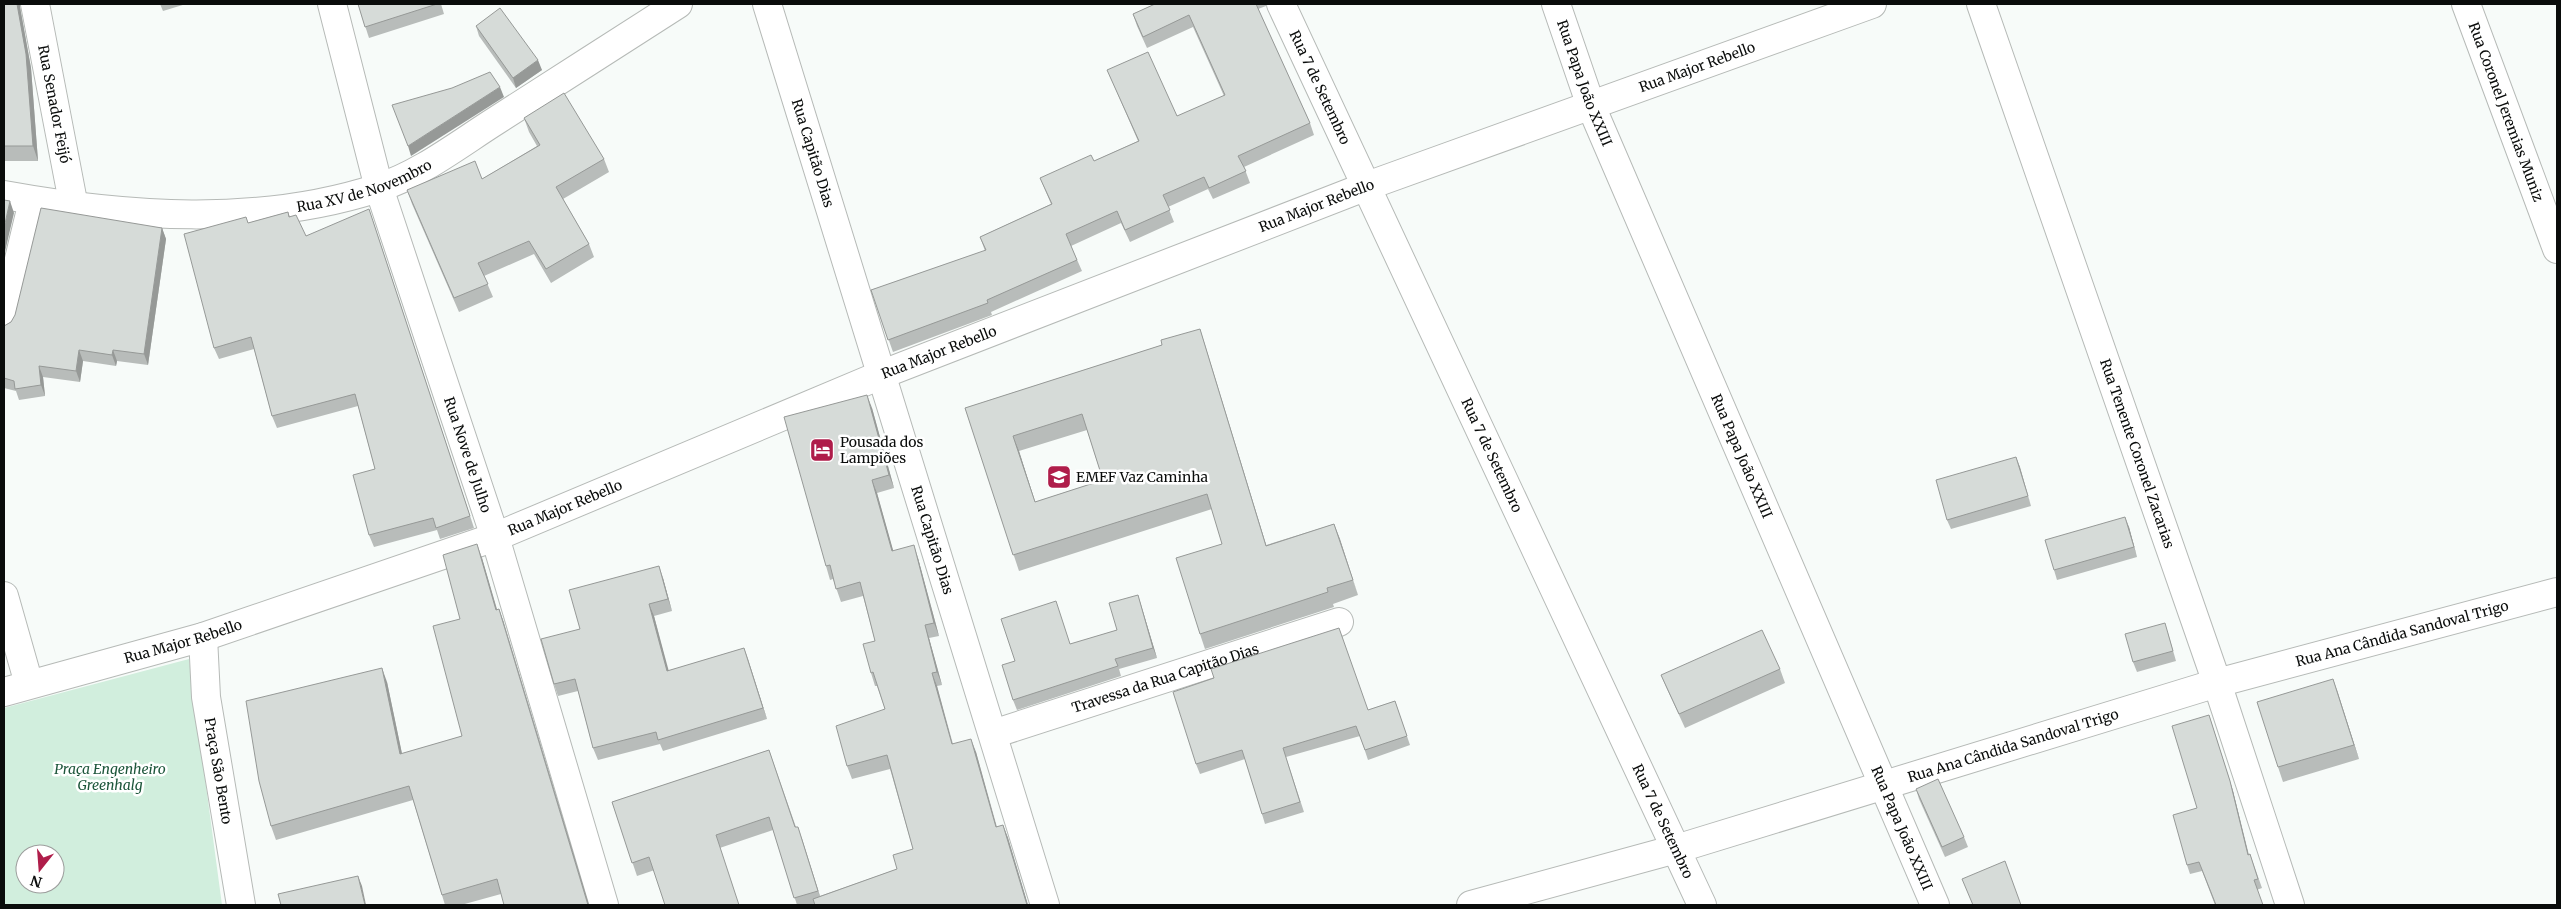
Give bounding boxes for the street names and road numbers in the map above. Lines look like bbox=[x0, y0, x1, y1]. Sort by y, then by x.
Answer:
street label: Rua Papa João XXIII bbox=[1553, 17, 1616, 149]
street label: Rua Coronel Jeremias Muniz bbox=[2465, 20, 2548, 204]
street label: Rua 7 de Setembro bbox=[1285, 27, 1354, 147]
street label: Rua Major Rebello bbox=[1637, 38, 1758, 96]
street label: Rua Senador Feijó bbox=[34, 43, 74, 165]
street label: Rua Capitão Dias bbox=[788, 97, 838, 210]
street label: Rua XV de Novembro bbox=[295, 156, 435, 216]
street label: Rua Major Rebello bbox=[1256, 175, 1377, 236]
street label: Rua Major Rebello bbox=[879, 322, 999, 383]
street label: Rua Tenente Coronel Zacarias bbox=[2096, 356, 2179, 551]
street label: Rua Papa João XXIII bbox=[1707, 391, 1776, 521]
street label: Rua Nove de Julho bbox=[440, 395, 495, 515]
street label: Rua 7 de Setembro bbox=[1457, 395, 1526, 515]
street label: Rua Major Rebello bbox=[505, 476, 625, 540]
street label: Rua Capitão Dias bbox=[907, 484, 958, 597]
street label: Rua Ana Cândida Sandoval Trigo bbox=[2294, 596, 2511, 671]
street label: Rua Major Rebello bbox=[122, 615, 244, 667]
street label: Travessa da Rua Capitão Dias bbox=[1069, 640, 1261, 717]
street label: Rua Ana Cândida Sandoval Trigo bbox=[1905, 705, 2121, 786]
street label: Praça São Bento bbox=[201, 716, 236, 825]
street label: Rua 7 de Setembro bbox=[1628, 761, 1697, 881]
street label: Rua Papa João XXIII bbox=[1867, 763, 1937, 893]

